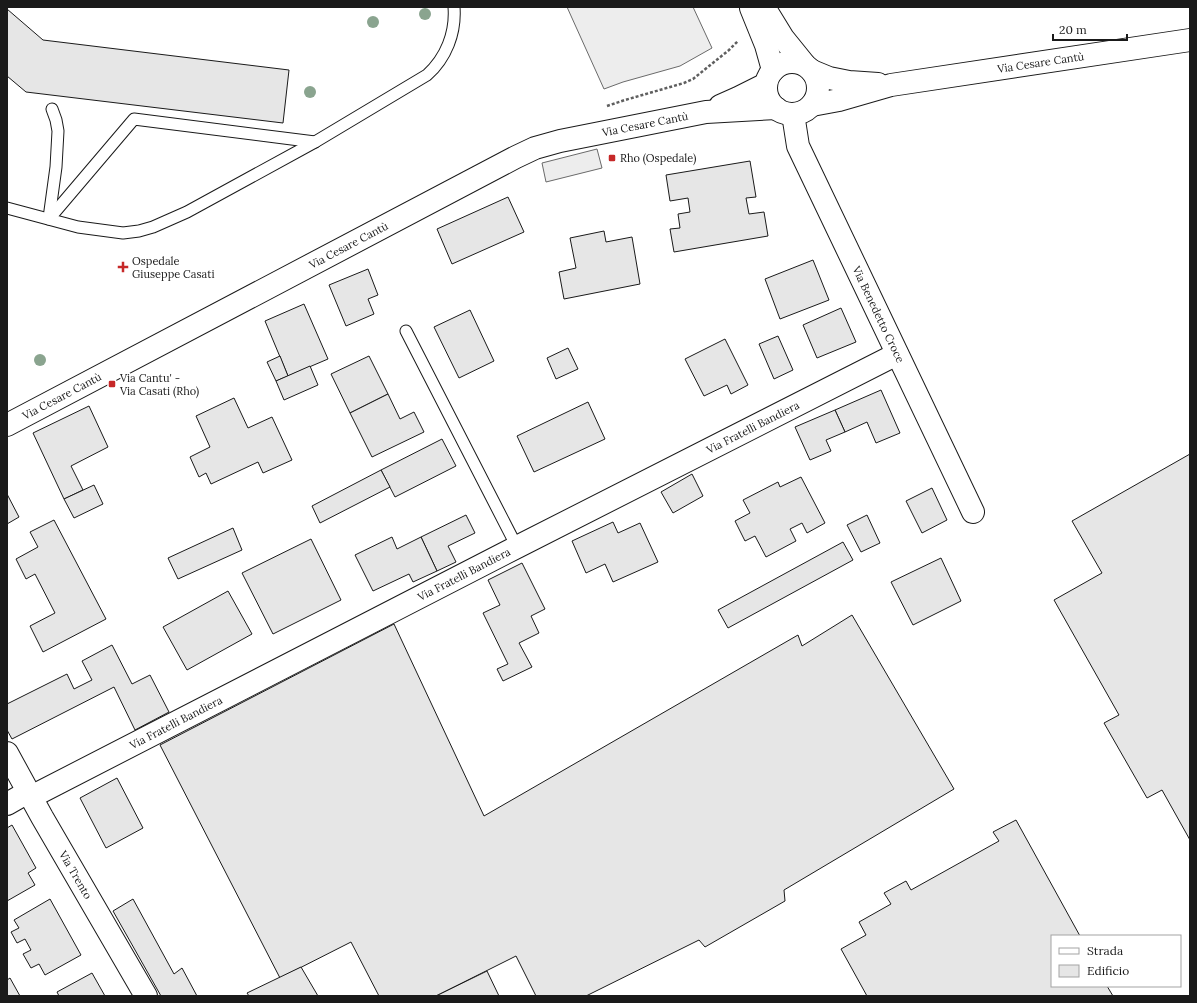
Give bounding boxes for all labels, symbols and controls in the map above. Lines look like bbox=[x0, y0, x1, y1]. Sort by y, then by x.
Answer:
scale bar bbox=[1053, 16, 1127, 42]
text: 20 m bbox=[1059, 22, 1087, 37]
street label: Via Cesare Cantù bbox=[995, 49, 1085, 76]
street label: Via Cesare Cantù bbox=[600, 109, 690, 140]
place label: Rho (Ospedale) bbox=[620, 151, 696, 166]
marker: Rho (Ospedale) bbox=[607, 153, 617, 163]
street label: Via Cesare Cantù bbox=[306, 218, 391, 272]
place label: Ospedale Giuseppe Casati bbox=[132, 254, 214, 281]
marker: Ospedale Giuseppe Casati bbox=[117, 261, 129, 273]
street label: Via Benedetto Croce bbox=[849, 263, 908, 365]
street label: Via Cesare Cantù bbox=[19, 369, 104, 423]
place label: Via Cantu' - Via Casati (Rho) bbox=[119, 371, 199, 399]
marker: Via Cantu' - Via Casati (Rho) bbox=[107, 379, 117, 389]
street label: Via Fratelli Bandiera bbox=[703, 398, 802, 457]
street label: Via Fratelli Bandiera bbox=[414, 544, 513, 604]
street label: Via Fratelli Bandiera bbox=[126, 693, 225, 753]
street label: Via Trento bbox=[56, 847, 95, 902]
legend bbox=[1051, 935, 1181, 987]
text: Strada bbox=[1087, 943, 1123, 958]
text: Edificio bbox=[1087, 963, 1129, 978]

